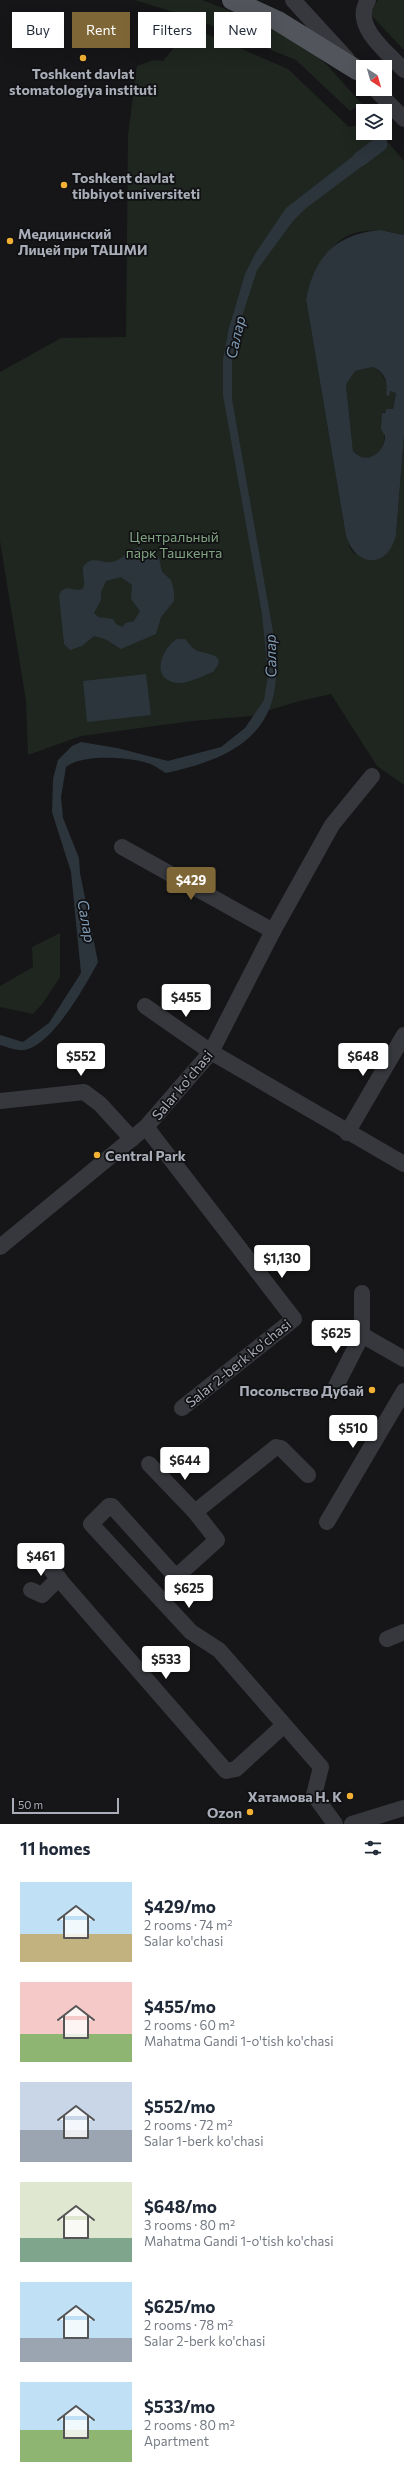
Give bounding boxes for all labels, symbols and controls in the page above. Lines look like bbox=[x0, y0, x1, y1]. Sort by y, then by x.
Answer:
chip: Buy bbox=[12, 12, 64, 48]
chip: Rent bbox=[72, 12, 130, 48]
chip: Filters bbox=[138, 12, 206, 48]
chip: New bbox=[214, 12, 271, 48]
marker: Toshkent davlat stomatologiya instituti bbox=[78, 53, 88, 63]
north arrow bbox=[356, 60, 392, 96]
map controls bbox=[356, 60, 392, 140]
place label: Toshkent davlat stomatologiya instituti bbox=[9, 65, 157, 98]
button: layers bbox=[356, 104, 392, 140]
place label: Toshkent davlat tibbiyot universiteti bbox=[72, 169, 200, 202]
marker: Toshkent davlat tibbiyot universiteti bbox=[59, 180, 69, 190]
place label: Медицинский Лицей при ТАШМИ bbox=[18, 225, 147, 258]
marker: Медицинский Лицей при ТАШМИ bbox=[5, 236, 15, 246]
water label: Салар bbox=[221, 314, 249, 360]
park label: Центральный парк Ташкента bbox=[126, 528, 222, 561]
water label: Салар bbox=[261, 634, 279, 678]
pin: $429 bbox=[167, 867, 215, 901]
text: $429 bbox=[176, 872, 206, 888]
water label: Салар bbox=[74, 898, 100, 944]
pin: $455 bbox=[162, 984, 210, 1018]
text: $455 bbox=[171, 989, 201, 1005]
pin: $552 bbox=[57, 1043, 105, 1077]
pin: $648 bbox=[339, 1043, 387, 1077]
street label: Salar ko'chasi bbox=[148, 1047, 216, 1123]
text: $552 bbox=[66, 1048, 96, 1064]
text: $648 bbox=[347, 1048, 379, 1064]
place label: Central Park bbox=[105, 1147, 186, 1164]
marker: Central Park bbox=[92, 1150, 102, 1160]
pin: $1,130 bbox=[249, 1245, 315, 1279]
text: $1,130 bbox=[263, 1250, 301, 1266]
street label: Salar 2-berk ko'chasi bbox=[182, 1315, 294, 1411]
pin: $625 bbox=[312, 1320, 360, 1354]
text: $625 bbox=[321, 1325, 351, 1341]
place label: Посольство Дубай bbox=[239, 1382, 364, 1399]
marker: Посольство Дубай bbox=[367, 1385, 377, 1395]
pin: $510 bbox=[329, 1415, 377, 1449]
text: $510 bbox=[338, 1420, 368, 1436]
pin: $644 bbox=[161, 1447, 209, 1481]
text: $644 bbox=[169, 1452, 201, 1468]
pin: $461 bbox=[17, 1543, 65, 1577]
text: $461 bbox=[26, 1548, 56, 1564]
pin: $625 bbox=[165, 1575, 213, 1609]
text: $625 bbox=[174, 1580, 204, 1596]
pin: $533 bbox=[142, 1646, 190, 1680]
text: $533 bbox=[151, 1651, 181, 1667]
place label: Хатамова Н. К bbox=[248, 1788, 342, 1805]
marker: Хатамова Н. К bbox=[345, 1791, 355, 1801]
scale bar bbox=[12, 1796, 119, 1815]
text: 50 m bbox=[18, 1798, 43, 1811]
place label: Ozon bbox=[207, 1804, 242, 1821]
marker: Ozon bbox=[245, 1807, 255, 1817]
icon: filters bbox=[362, 1837, 384, 1859]
text: 11 homes bbox=[20, 1838, 90, 1859]
text: $429/mo bbox=[144, 1896, 216, 1917]
icon: home bbox=[52, 1898, 100, 1946]
text: 2 rooms · 74 m² bbox=[144, 1917, 232, 1933]
text: Salar ko'chasi bbox=[144, 1933, 223, 1949]
text: $455/mo bbox=[144, 1996, 216, 2017]
icon: home bbox=[52, 1998, 100, 2046]
text: 2 rooms · 60 m² bbox=[144, 2017, 235, 2033]
text: Mahatma Gandi 1-o'tish ko'chasi bbox=[144, 2033, 334, 2049]
text: $552/mo bbox=[144, 2096, 215, 2117]
icon: home bbox=[52, 2098, 100, 2146]
text: 2 rooms · 72 m² bbox=[144, 2117, 233, 2133]
text: Salar 1-berk ko'chasi bbox=[144, 2133, 264, 2149]
text: $648/mo bbox=[144, 2196, 217, 2217]
icon: home bbox=[52, 2198, 100, 2246]
text: 3 rooms · 80 m² bbox=[144, 2217, 235, 2233]
text: Mahatma Gandi 1-o'tish ko'chasi bbox=[144, 2233, 334, 2249]
text: $625/mo bbox=[144, 2296, 216, 2317]
icon: home bbox=[52, 2298, 100, 2346]
text: 2 rooms · 78 m² bbox=[144, 2317, 233, 2333]
text: Salar 2-berk ko'chasi bbox=[144, 2333, 265, 2349]
text: $533/mo bbox=[144, 2396, 215, 2417]
icon: home bbox=[52, 2398, 100, 2446]
text: 2 rooms · 80 m² bbox=[144, 2417, 235, 2433]
text: Apartment bbox=[144, 2433, 209, 2449]

